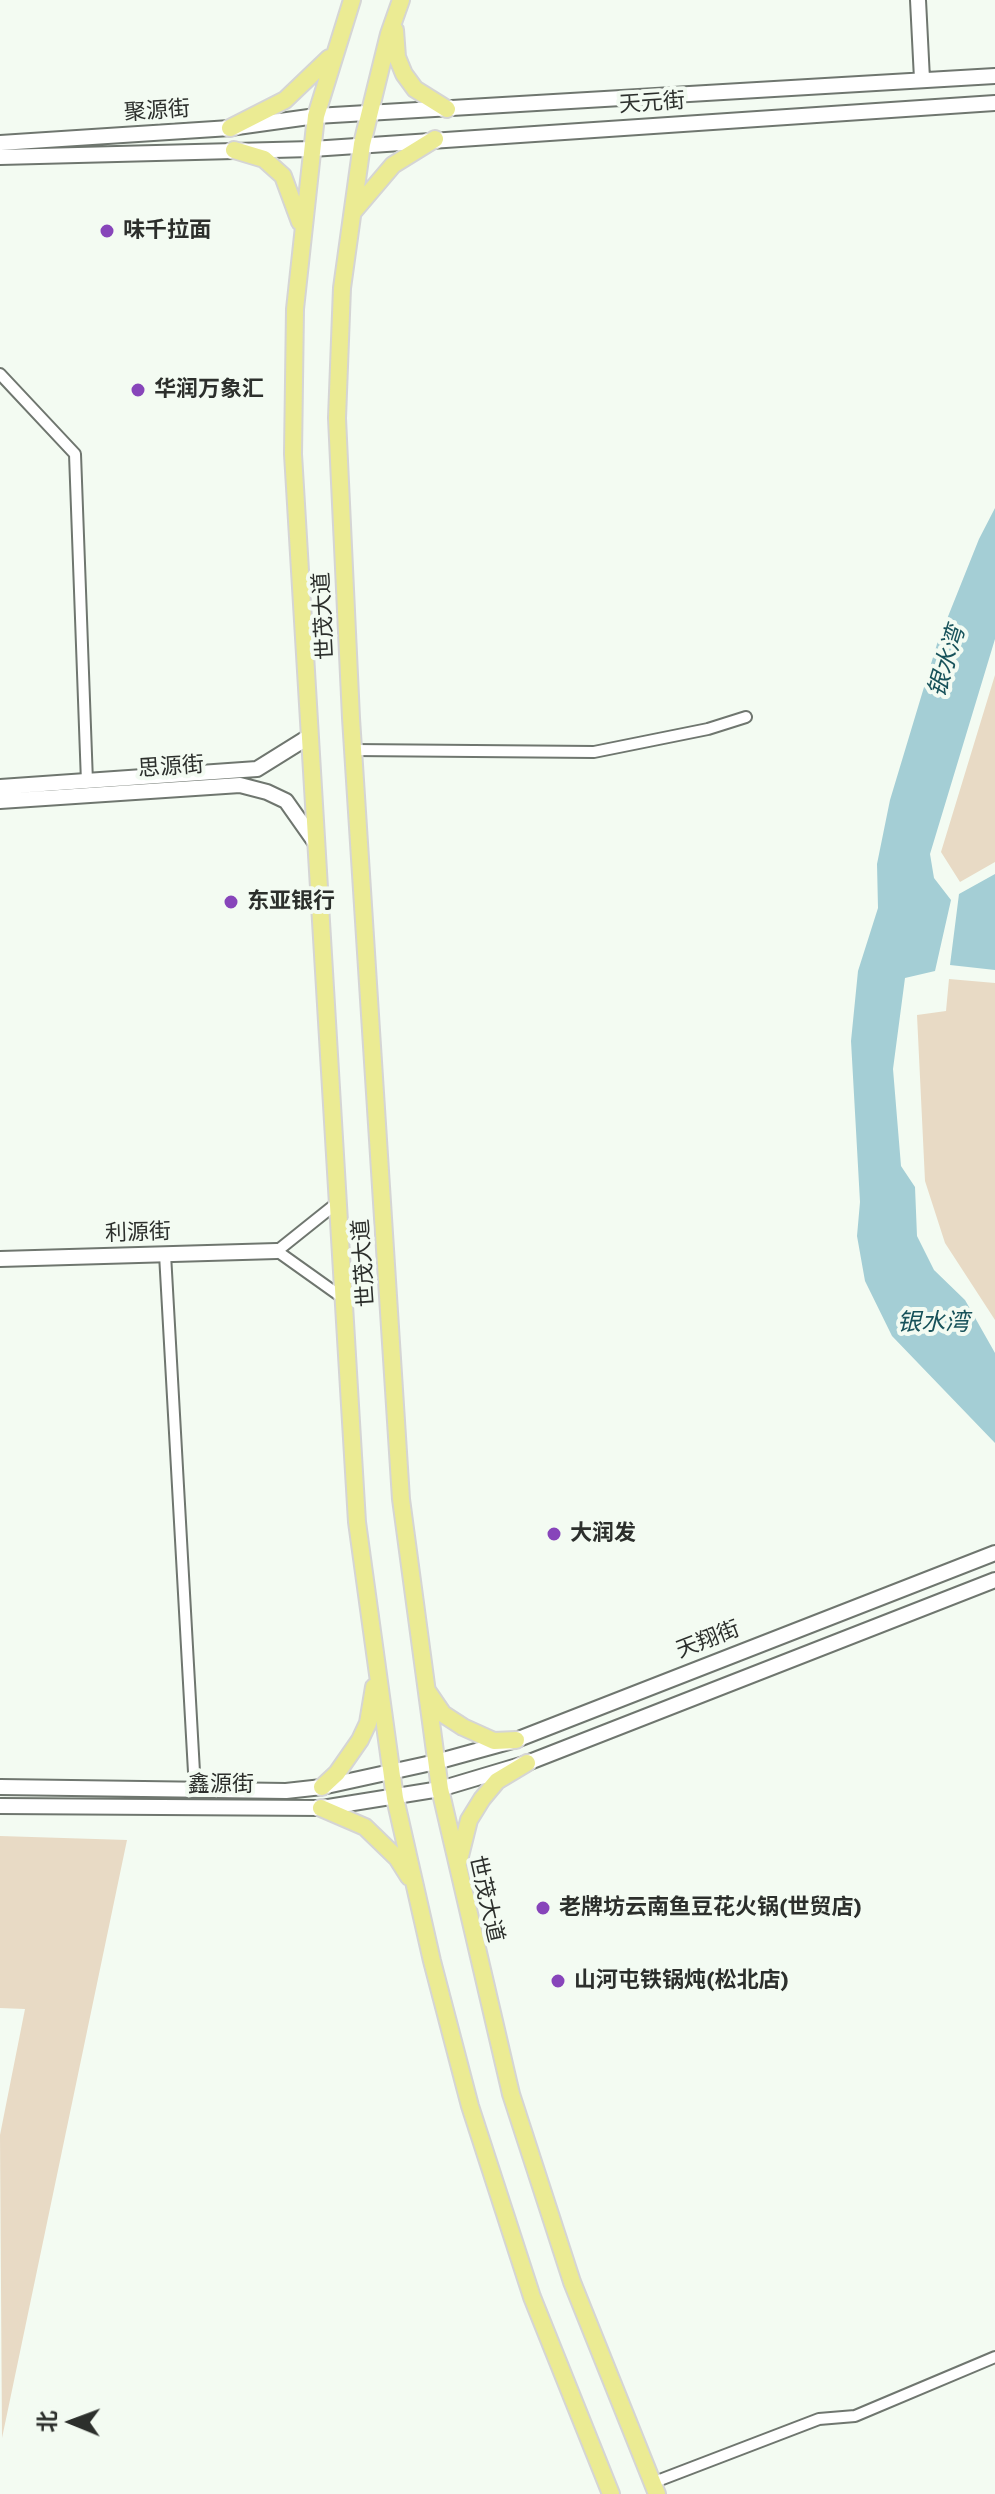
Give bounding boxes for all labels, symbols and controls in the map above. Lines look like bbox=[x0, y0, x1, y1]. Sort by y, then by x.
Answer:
street label: 天元街 bbox=[618, 88, 686, 118]
street label: 聚源街 bbox=[123, 96, 191, 126]
place label: 味千拉面 bbox=[123, 218, 211, 244]
marker: 味千拉面 bbox=[98, 222, 116, 240]
place label: 华润万象汇 bbox=[154, 377, 264, 403]
marker: 华润万象汇 bbox=[129, 381, 147, 399]
street label: 世茂大道 bbox=[309, 571, 339, 661]
water label: 银水湾 bbox=[923, 623, 971, 701]
street label: 思源街 bbox=[137, 752, 205, 782]
place label: 东亚银行 bbox=[247, 889, 335, 915]
marker: 东亚银行 bbox=[222, 893, 240, 911]
street label: 世茂大道 bbox=[348, 1218, 380, 1308]
street label: 利源街 bbox=[105, 1219, 171, 1247]
water label: 银水湾 bbox=[897, 1309, 969, 1337]
place label: 大润发 bbox=[570, 1521, 636, 1547]
marker: 大润发 bbox=[545, 1525, 563, 1543]
street label: 天翔街 bbox=[672, 1616, 744, 1664]
street label: 鑫源街 bbox=[188, 1772, 254, 1798]
street label: 世茂大道 bbox=[463, 1853, 509, 1945]
place label: 老牌坊云南鱼豆花火锅(世贸店) bbox=[559, 1895, 862, 1921]
marker: 老牌坊云南鱼豆花火锅(世贸店) bbox=[534, 1899, 552, 1917]
place label: 山河屯铁锅炖(松北店) bbox=[574, 1968, 789, 1994]
marker: 山河屯铁锅炖(松北店) bbox=[549, 1972, 567, 1990]
north arrow bbox=[32, 2382, 112, 2462]
text: 北 bbox=[35, 2410, 60, 2433]

